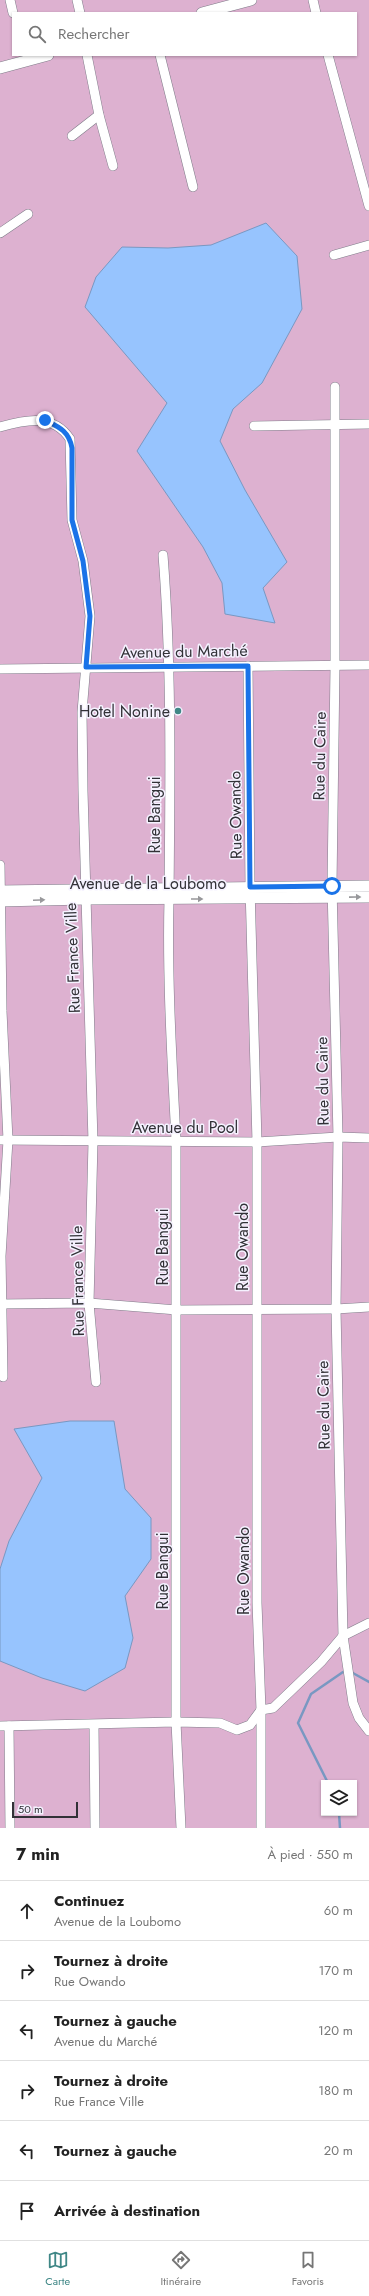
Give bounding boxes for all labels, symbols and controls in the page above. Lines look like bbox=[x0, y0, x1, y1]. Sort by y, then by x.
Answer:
search box bbox=[12, 12, 357, 56]
icon: search bbox=[26, 23, 48, 45]
text: Rechercher bbox=[58, 23, 130, 45]
route end bbox=[36, 411, 54, 429]
street label: Avenue du Marché bbox=[120, 639, 248, 664]
place label: Hotel Nonine bbox=[79, 700, 170, 723]
marker: Hotel Nonine bbox=[173, 706, 183, 716]
street label: Rue du Caire bbox=[307, 711, 332, 801]
street label: Rue Owando bbox=[223, 770, 248, 859]
street label: Rue Bangui bbox=[143, 776, 166, 854]
street label: Avenue de la Loubomo bbox=[70, 872, 226, 895]
route start bbox=[323, 877, 341, 895]
one-way arrow bbox=[349, 894, 361, 901]
one-way arrow bbox=[191, 896, 204, 902]
one-way arrow bbox=[33, 897, 46, 903]
street label: Rue France Ville bbox=[59, 902, 86, 1014]
street label: Rue du Caire bbox=[310, 1036, 335, 1126]
street label: Avenue du Pool bbox=[132, 1116, 238, 1139]
street label: Rue Owando bbox=[231, 1203, 254, 1291]
street label: Rue Bangui bbox=[151, 1208, 174, 1286]
street label: Rue France Ville bbox=[65, 1225, 90, 1337]
street label: Rue du Caire bbox=[311, 1360, 336, 1450]
street label: Rue Owando bbox=[232, 1527, 255, 1615]
street label: Rue Bangui bbox=[151, 1532, 174, 1610]
map controls bbox=[321, 1780, 357, 1816]
button: layers bbox=[321, 1780, 357, 1816]
scale bar bbox=[12, 1800, 78, 1819]
text: 50 m bbox=[18, 1801, 43, 1817]
text: 7 min bbox=[16, 1842, 60, 1866]
text: À pied · 550 m bbox=[267, 1845, 353, 1864]
text: Continuez bbox=[54, 1890, 124, 1912]
icon: ahead bbox=[16, 1900, 38, 1922]
text: 60 m bbox=[324, 1901, 353, 1920]
text: Avenue de la Loubomo bbox=[54, 1912, 181, 1931]
text: Tournez à droite bbox=[54, 1950, 168, 1972]
icon: right bbox=[16, 1960, 38, 1982]
text: 170 m bbox=[318, 1961, 353, 1980]
text: Rue Owando bbox=[54, 1972, 126, 1991]
text: Tournez à gauche bbox=[54, 2010, 177, 2032]
icon: left bbox=[16, 2020, 38, 2042]
text: 120 m bbox=[318, 2021, 353, 2040]
text: Avenue du Marché bbox=[54, 2032, 157, 2051]
text: Tournez à droite bbox=[54, 2070, 168, 2092]
icon: right bbox=[16, 2080, 38, 2102]
text: 180 m bbox=[318, 2081, 353, 2100]
text: Rue France Ville bbox=[54, 2092, 144, 2111]
icon: left bbox=[16, 2140, 38, 2162]
text: Tournez à gauche bbox=[54, 2140, 177, 2162]
text: 20 m bbox=[324, 2141, 353, 2160]
icon: arrive bbox=[16, 2200, 38, 2222]
text: Arrivée à destination bbox=[54, 2200, 200, 2222]
tab: Carte bbox=[45, 2249, 70, 2289]
tab: Itinéraire bbox=[160, 2249, 201, 2289]
tab: Favoris bbox=[292, 2249, 324, 2289]

